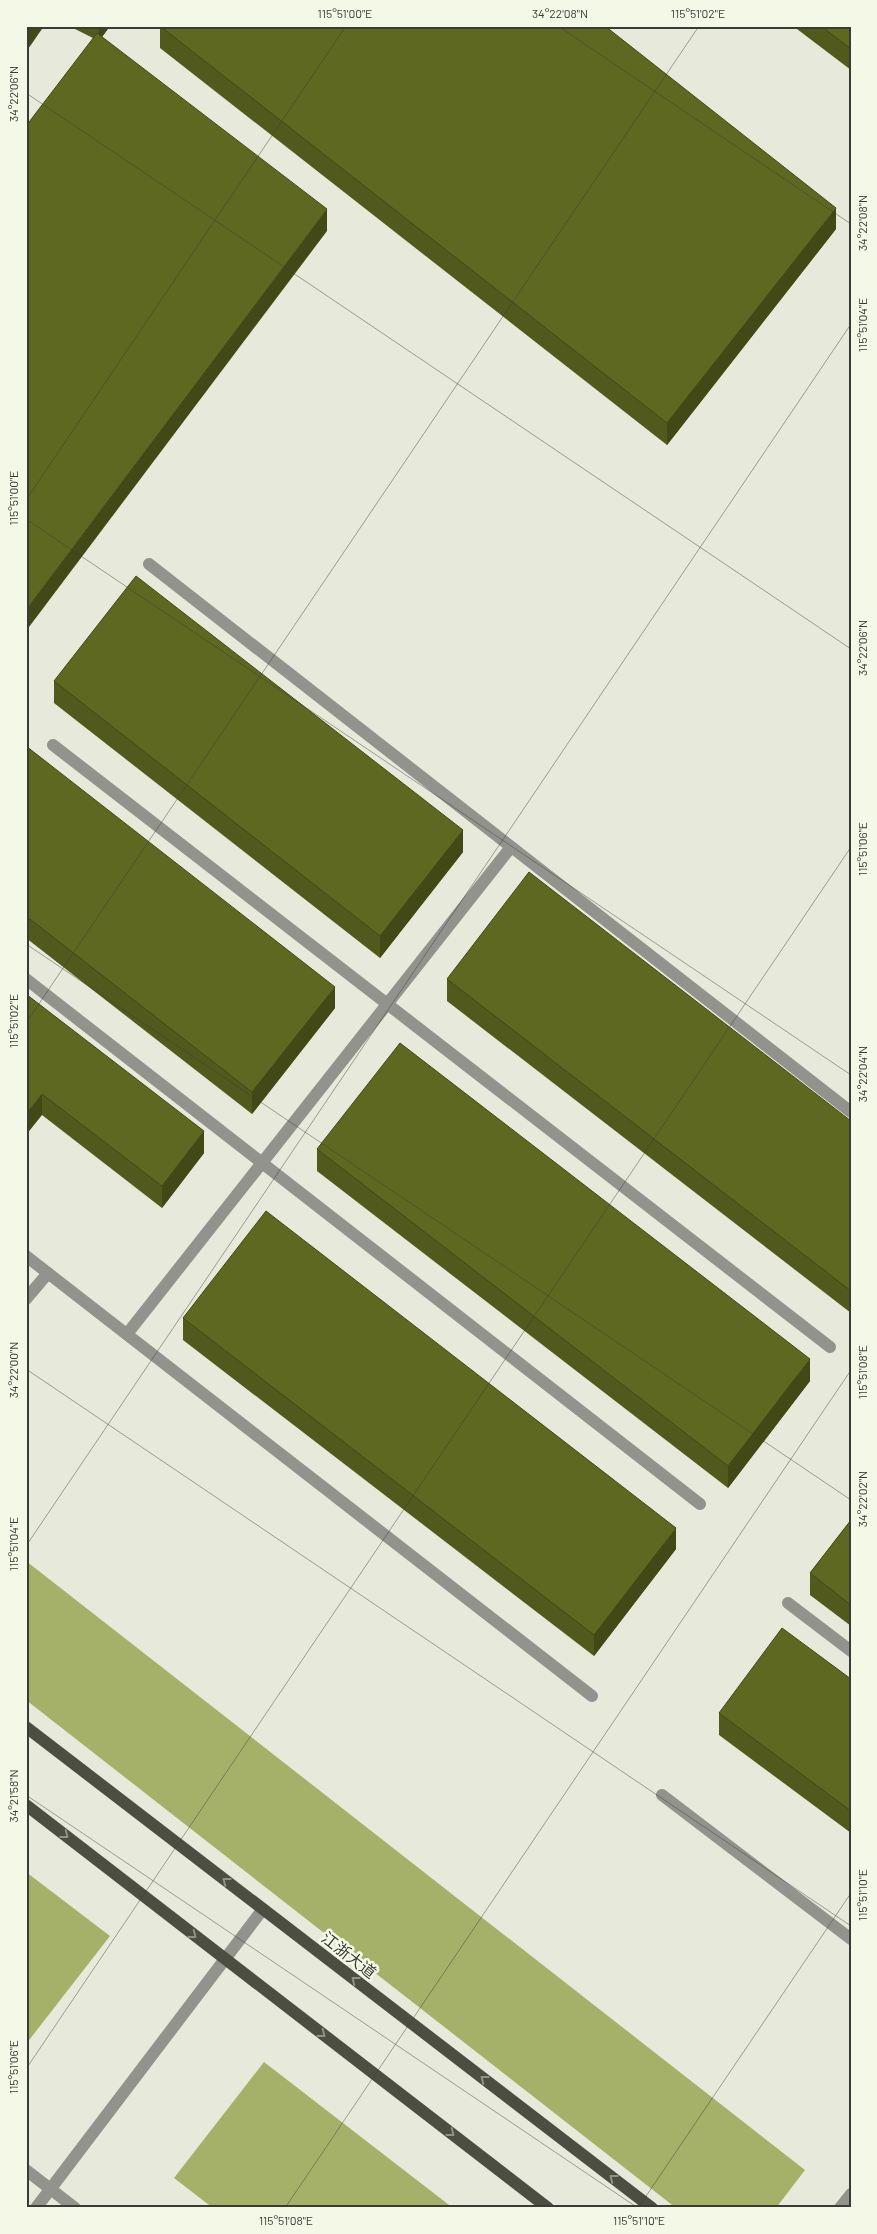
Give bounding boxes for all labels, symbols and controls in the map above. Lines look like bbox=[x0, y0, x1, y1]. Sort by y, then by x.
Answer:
text: 115°51'00"E bbox=[318, 6, 372, 20]
text: 34°22'08"N bbox=[532, 6, 588, 20]
text: 115°51'02"E bbox=[671, 6, 725, 20]
text: 34°22'06"N bbox=[6, 66, 20, 122]
text: 34°22'08"N bbox=[855, 195, 869, 251]
text: 115°51'04"E bbox=[855, 298, 869, 352]
text: 115°51'00"E bbox=[6, 471, 20, 525]
text: 34°22'06"N bbox=[855, 620, 869, 676]
text: 115°51'06"E bbox=[855, 822, 869, 876]
text: 115°51'02"E bbox=[6, 994, 20, 1048]
text: 34°22'04"N bbox=[855, 1046, 869, 1102]
text: 34°22'00"N bbox=[6, 1342, 20, 1398]
text: 115°51'08"E bbox=[855, 1345, 869, 1399]
text: 34°22'02"N bbox=[855, 1471, 869, 1527]
text: 115°51'04"E bbox=[6, 1517, 20, 1571]
text: 34°21'58"N bbox=[6, 1769, 20, 1823]
one-way arrow bbox=[59, 1830, 68, 1838]
text: 115°51'10"E bbox=[855, 1869, 869, 1921]
one-way arrow bbox=[223, 1879, 232, 1887]
street label: 江浙大道 bbox=[318, 1927, 380, 1982]
one-way arrow bbox=[188, 1929, 197, 1938]
one-way arrow bbox=[352, 1978, 361, 1986]
one-way arrow bbox=[316, 2028, 325, 2036]
text: 115°51'06"E bbox=[6, 2040, 20, 2094]
one-way arrow bbox=[480, 2076, 490, 2085]
one-way arrow bbox=[445, 2127, 455, 2136]
one-way arrow bbox=[609, 2175, 619, 2184]
text: 115°51'08"E bbox=[259, 2213, 313, 2227]
text: 115°51'10"E bbox=[613, 2213, 665, 2227]

